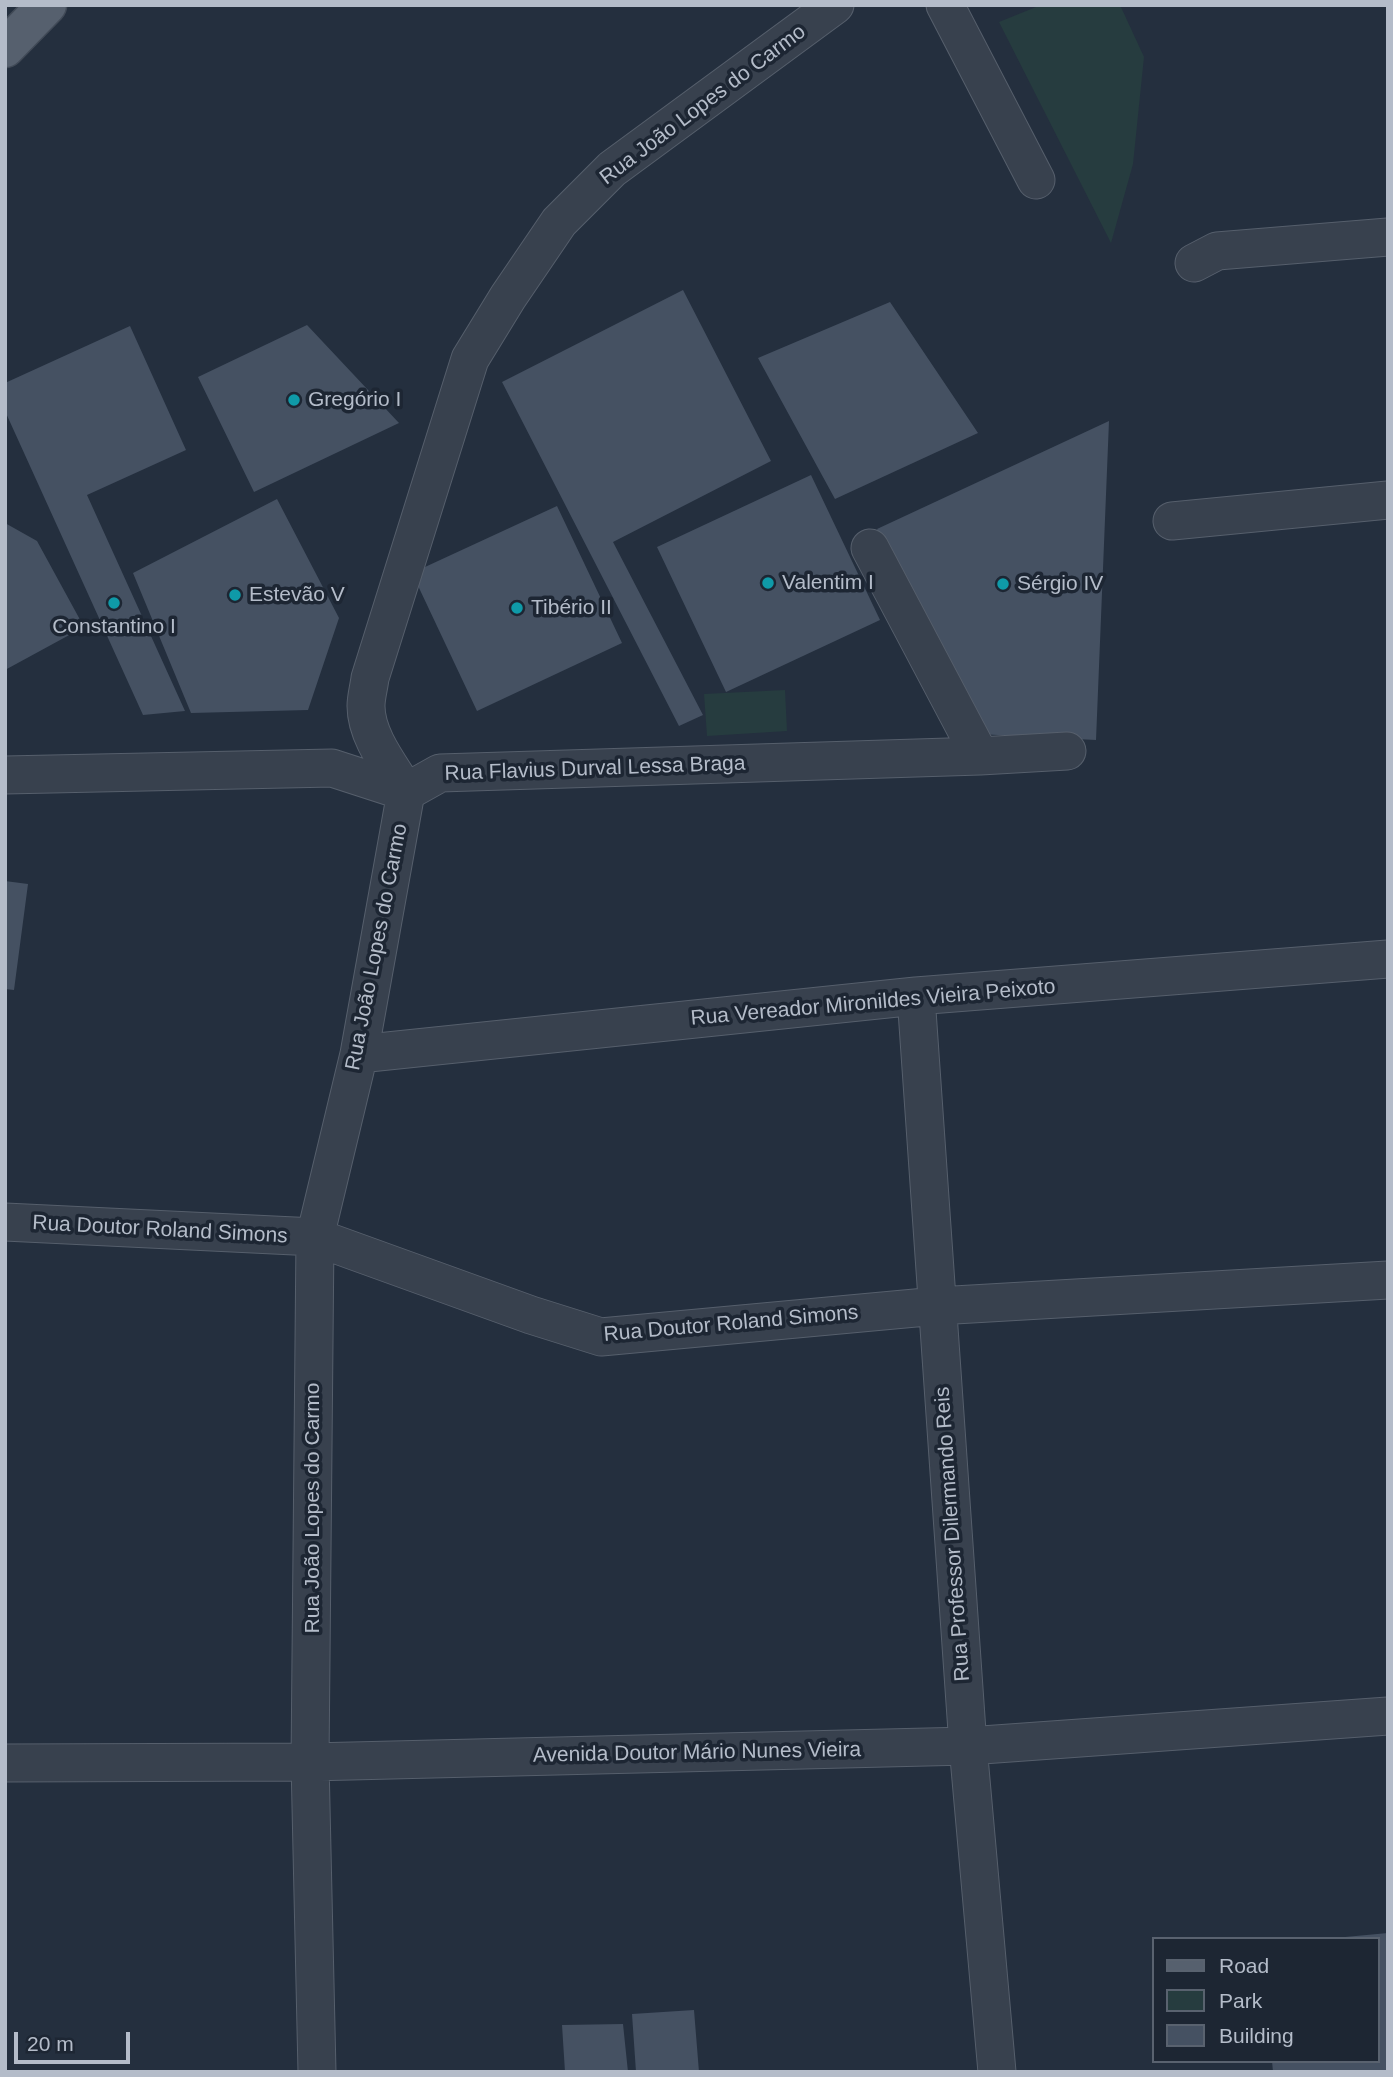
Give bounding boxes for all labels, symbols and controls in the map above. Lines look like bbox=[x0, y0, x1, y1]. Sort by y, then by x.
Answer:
street label: Rua João Lopes do Carmo bbox=[595, 19, 811, 191]
place label: Gregório I bbox=[308, 387, 401, 413]
marker: Gregório I bbox=[286, 392, 302, 408]
place label: Valentim I bbox=[782, 570, 874, 596]
place label: Sérgio IV bbox=[1017, 571, 1103, 597]
marker: Valentim I bbox=[760, 575, 776, 591]
marker: Sérgio IV bbox=[995, 576, 1011, 592]
place label: Estevão V bbox=[249, 582, 345, 608]
marker: Estevão V bbox=[227, 587, 243, 603]
marker: Constantino I bbox=[106, 595, 122, 611]
place label: Tibério II bbox=[531, 595, 612, 621]
marker: Tibério II bbox=[509, 600, 525, 616]
place label: Constantino I bbox=[52, 614, 176, 640]
street label: Rua Flavius Durval Lessa Braga bbox=[444, 751, 746, 787]
street label: Rua João Lopes do Carmo bbox=[341, 821, 413, 1073]
street label: Rua Vereador Mironildes Vieira Peixoto bbox=[690, 974, 1056, 1032]
street label: Rua Doutor Roland Simons bbox=[32, 1211, 288, 1249]
street label: Rua Doutor Roland Simons bbox=[603, 1300, 859, 1348]
street label: Rua João Lopes do Carmo bbox=[300, 1383, 326, 1633]
street label: Rua Professor Dilermando Reis bbox=[930, 1386, 976, 1682]
street label: Avenida Doutor Mário Nunes Vieira bbox=[533, 1738, 861, 1768]
legend bbox=[1152, 1937, 1379, 2063]
text: Road bbox=[1219, 1954, 1269, 1977]
text: Park bbox=[1219, 1989, 1262, 2012]
scale bar bbox=[18, 2018, 133, 2062]
text: Building bbox=[1219, 2024, 1294, 2047]
text: 20 m bbox=[27, 2032, 74, 2055]

